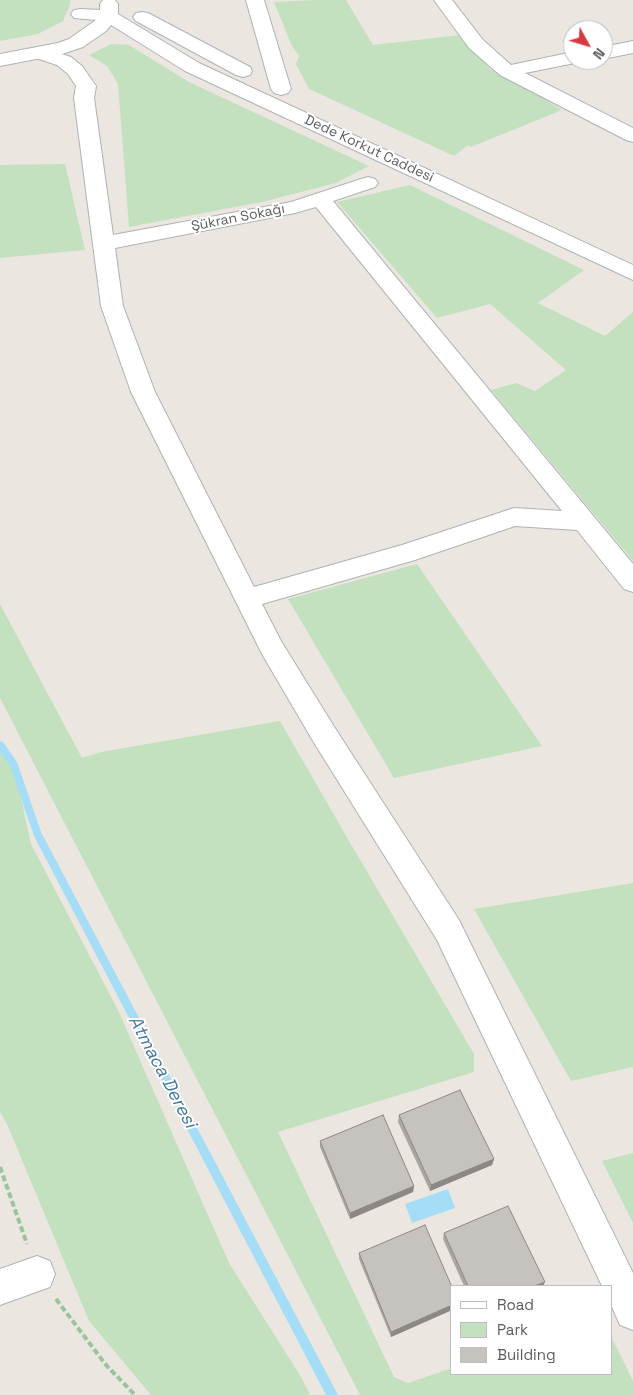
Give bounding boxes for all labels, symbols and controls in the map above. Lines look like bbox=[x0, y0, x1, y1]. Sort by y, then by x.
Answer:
north arrow bbox=[563, 20, 613, 70]
text: N bbox=[589, 44, 609, 63]
street label: Dede Korkut Caddesi bbox=[302, 112, 436, 186]
street label: Şükran Sokağı bbox=[190, 201, 286, 235]
water label: Atmaca Deresi bbox=[123, 1012, 201, 1132]
legend bbox=[450, 1285, 613, 1375]
text: Road bbox=[497, 1295, 534, 1314]
text: Park bbox=[497, 1320, 528, 1339]
text: Building bbox=[497, 1345, 556, 1364]

